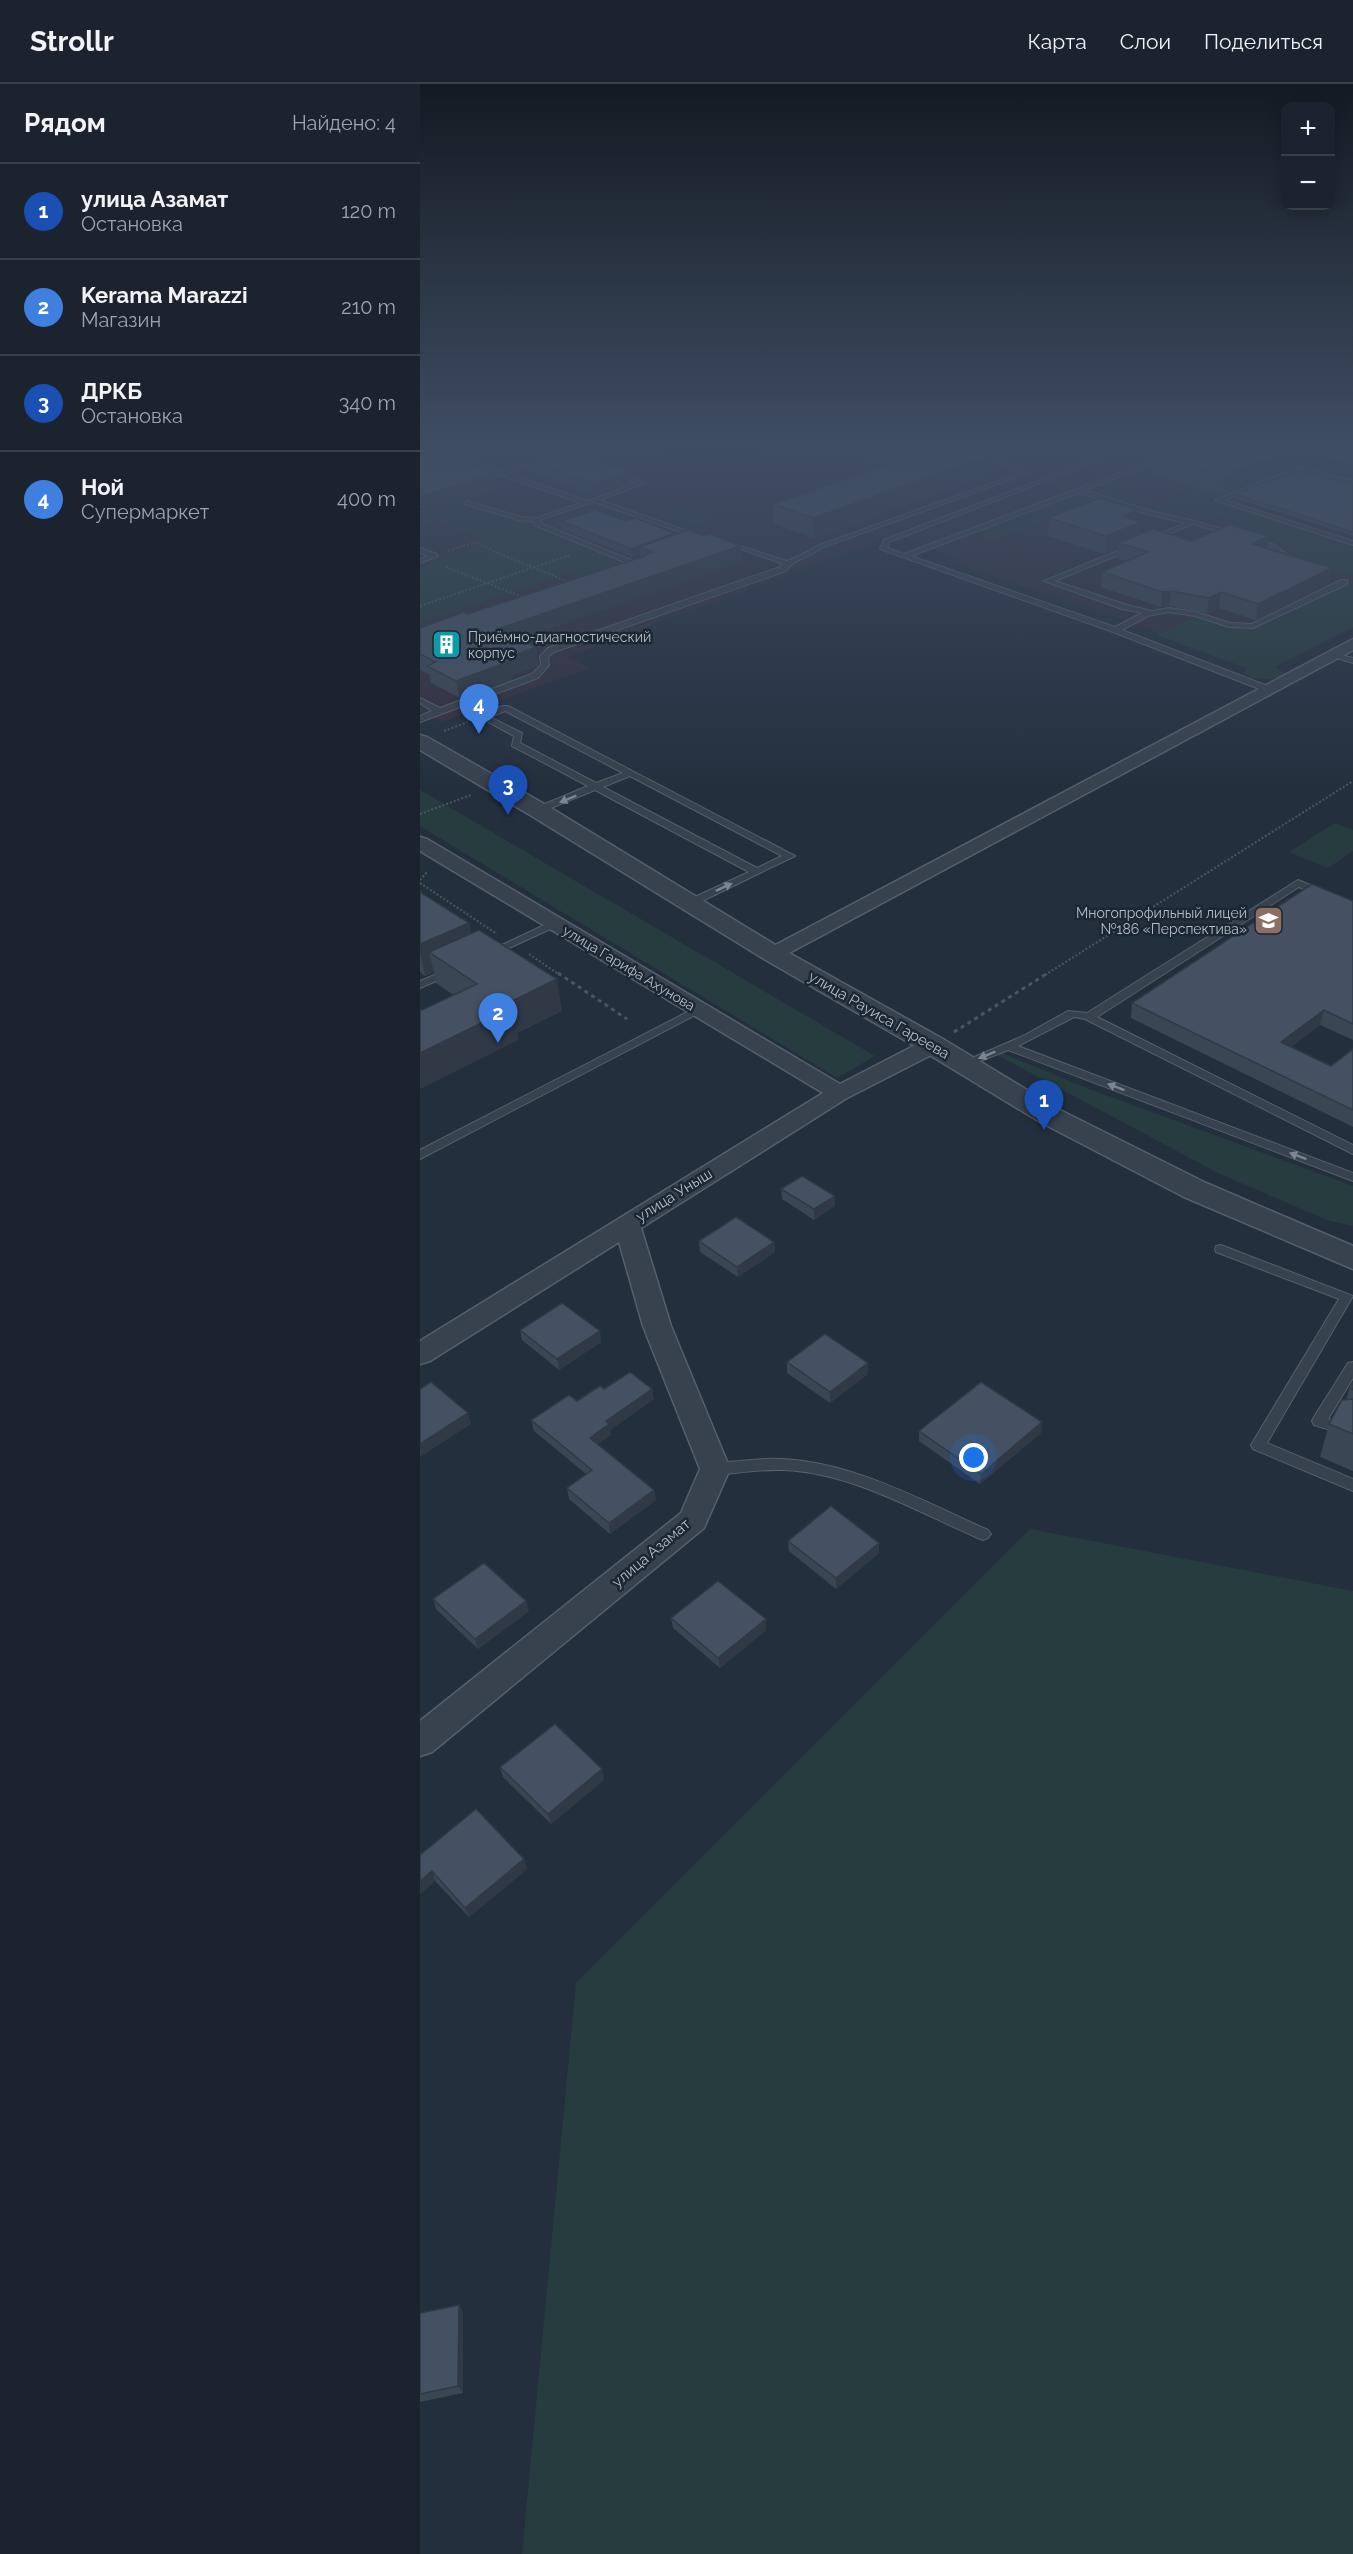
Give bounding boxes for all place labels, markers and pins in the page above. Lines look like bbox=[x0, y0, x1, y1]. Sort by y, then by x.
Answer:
building icon: Приёмно-диагностический корпус bbox=[431, 629, 463, 661]
place label: Приёмно-диагностический корпус bbox=[468, 629, 651, 661]
pin: 4 bbox=[460, 684, 498, 734]
pin: 3 bbox=[488, 766, 527, 815]
place label: Многопрофильный лицей №186 «Перспектива» bbox=[1076, 905, 1247, 937]
school or university icon: Многопрофильный лицей №186 «Перспектива» bbox=[1252, 905, 1284, 937]
pin: 2 bbox=[478, 994, 518, 1043]
pin: 1 bbox=[1024, 1080, 1064, 1130]

